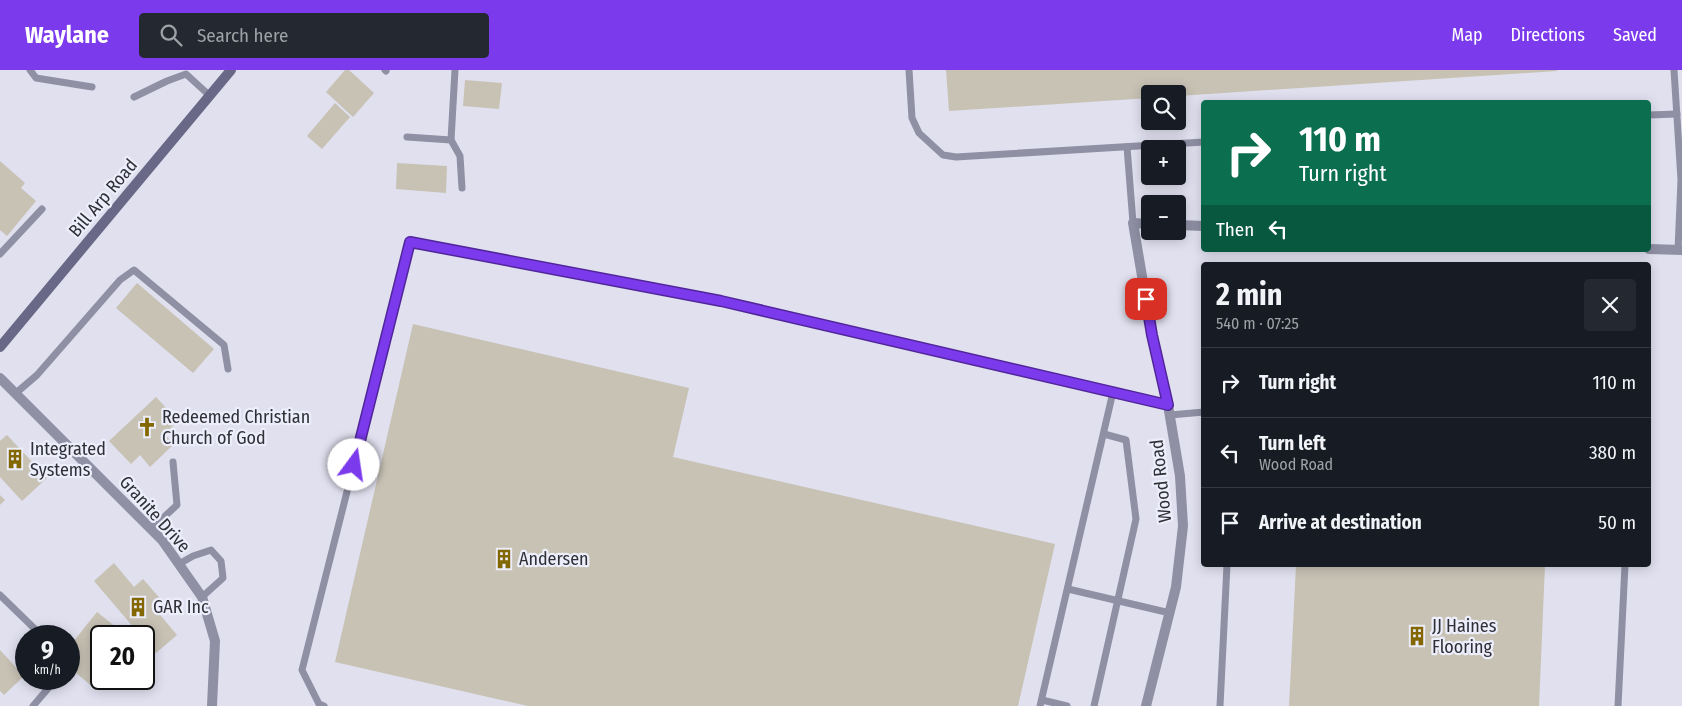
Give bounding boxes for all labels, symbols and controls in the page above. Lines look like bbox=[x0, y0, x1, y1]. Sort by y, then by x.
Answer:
search box bbox=[139, 13, 489, 58]
text: Waylane bbox=[25, 21, 109, 49]
icon: search bbox=[157, 21, 185, 49]
text: Search here bbox=[197, 24, 288, 47]
text: Map bbox=[1451, 24, 1483, 46]
text: Directions bbox=[1511, 24, 1585, 46]
text: Saved bbox=[1613, 24, 1657, 46]
map controls bbox=[1141, 85, 1186, 240]
button: search bbox=[1141, 85, 1186, 130]
text: 110 m bbox=[1299, 118, 1381, 160]
icon: right bbox=[1216, 120, 1281, 185]
button: + bbox=[1141, 140, 1186, 185]
street label: Bill Arp Road bbox=[64, 155, 142, 241]
text: Turn right bbox=[1299, 160, 1387, 187]
button: − bbox=[1141, 195, 1186, 240]
icon: left bbox=[1264, 215, 1292, 243]
text: Then bbox=[1216, 218, 1254, 241]
text: 2 min bbox=[1216, 277, 1283, 313]
pin bbox=[1125, 278, 1167, 320]
button: close bbox=[1584, 279, 1636, 331]
icon: arrive bbox=[1132, 285, 1160, 313]
text: 540 m · 07:25 bbox=[1216, 314, 1299, 333]
icon: right bbox=[1216, 369, 1244, 397]
text: Turn right bbox=[1259, 371, 1336, 394]
text: 110 m bbox=[1592, 371, 1636, 394]
place label: Redeemed Christian Church of God bbox=[162, 406, 310, 449]
church icon: Redeemed Christian Church of God bbox=[136, 416, 158, 438]
text: Turn left bbox=[1259, 432, 1326, 455]
place label: Integrated Systems bbox=[30, 438, 106, 481]
position arrow bbox=[327, 438, 379, 490]
street label: Wood Road bbox=[1146, 438, 1176, 524]
icon: left bbox=[1216, 439, 1244, 467]
text: 380 m bbox=[1589, 441, 1636, 464]
building icon: Integrated Systems bbox=[4, 448, 26, 470]
text: Wood Road bbox=[1259, 455, 1333, 474]
street label: Granite Drive bbox=[115, 471, 195, 557]
icon: arrive bbox=[1216, 509, 1244, 537]
text: Arrive at destination bbox=[1259, 511, 1422, 534]
text: 50 m bbox=[1598, 511, 1636, 534]
building icon: Andersen bbox=[493, 548, 515, 570]
place label: Andersen bbox=[519, 548, 589, 570]
building icon: GAR Inc bbox=[127, 596, 149, 618]
place label: GAR Inc bbox=[153, 596, 209, 618]
place label: JJ Haines Flooring bbox=[1432, 615, 1497, 658]
speed limit sign: 20 bbox=[90, 625, 155, 690]
building icon: JJ Haines Flooring bbox=[1406, 625, 1428, 647]
text: 9 bbox=[41, 636, 54, 666]
text: km/h bbox=[34, 663, 61, 677]

